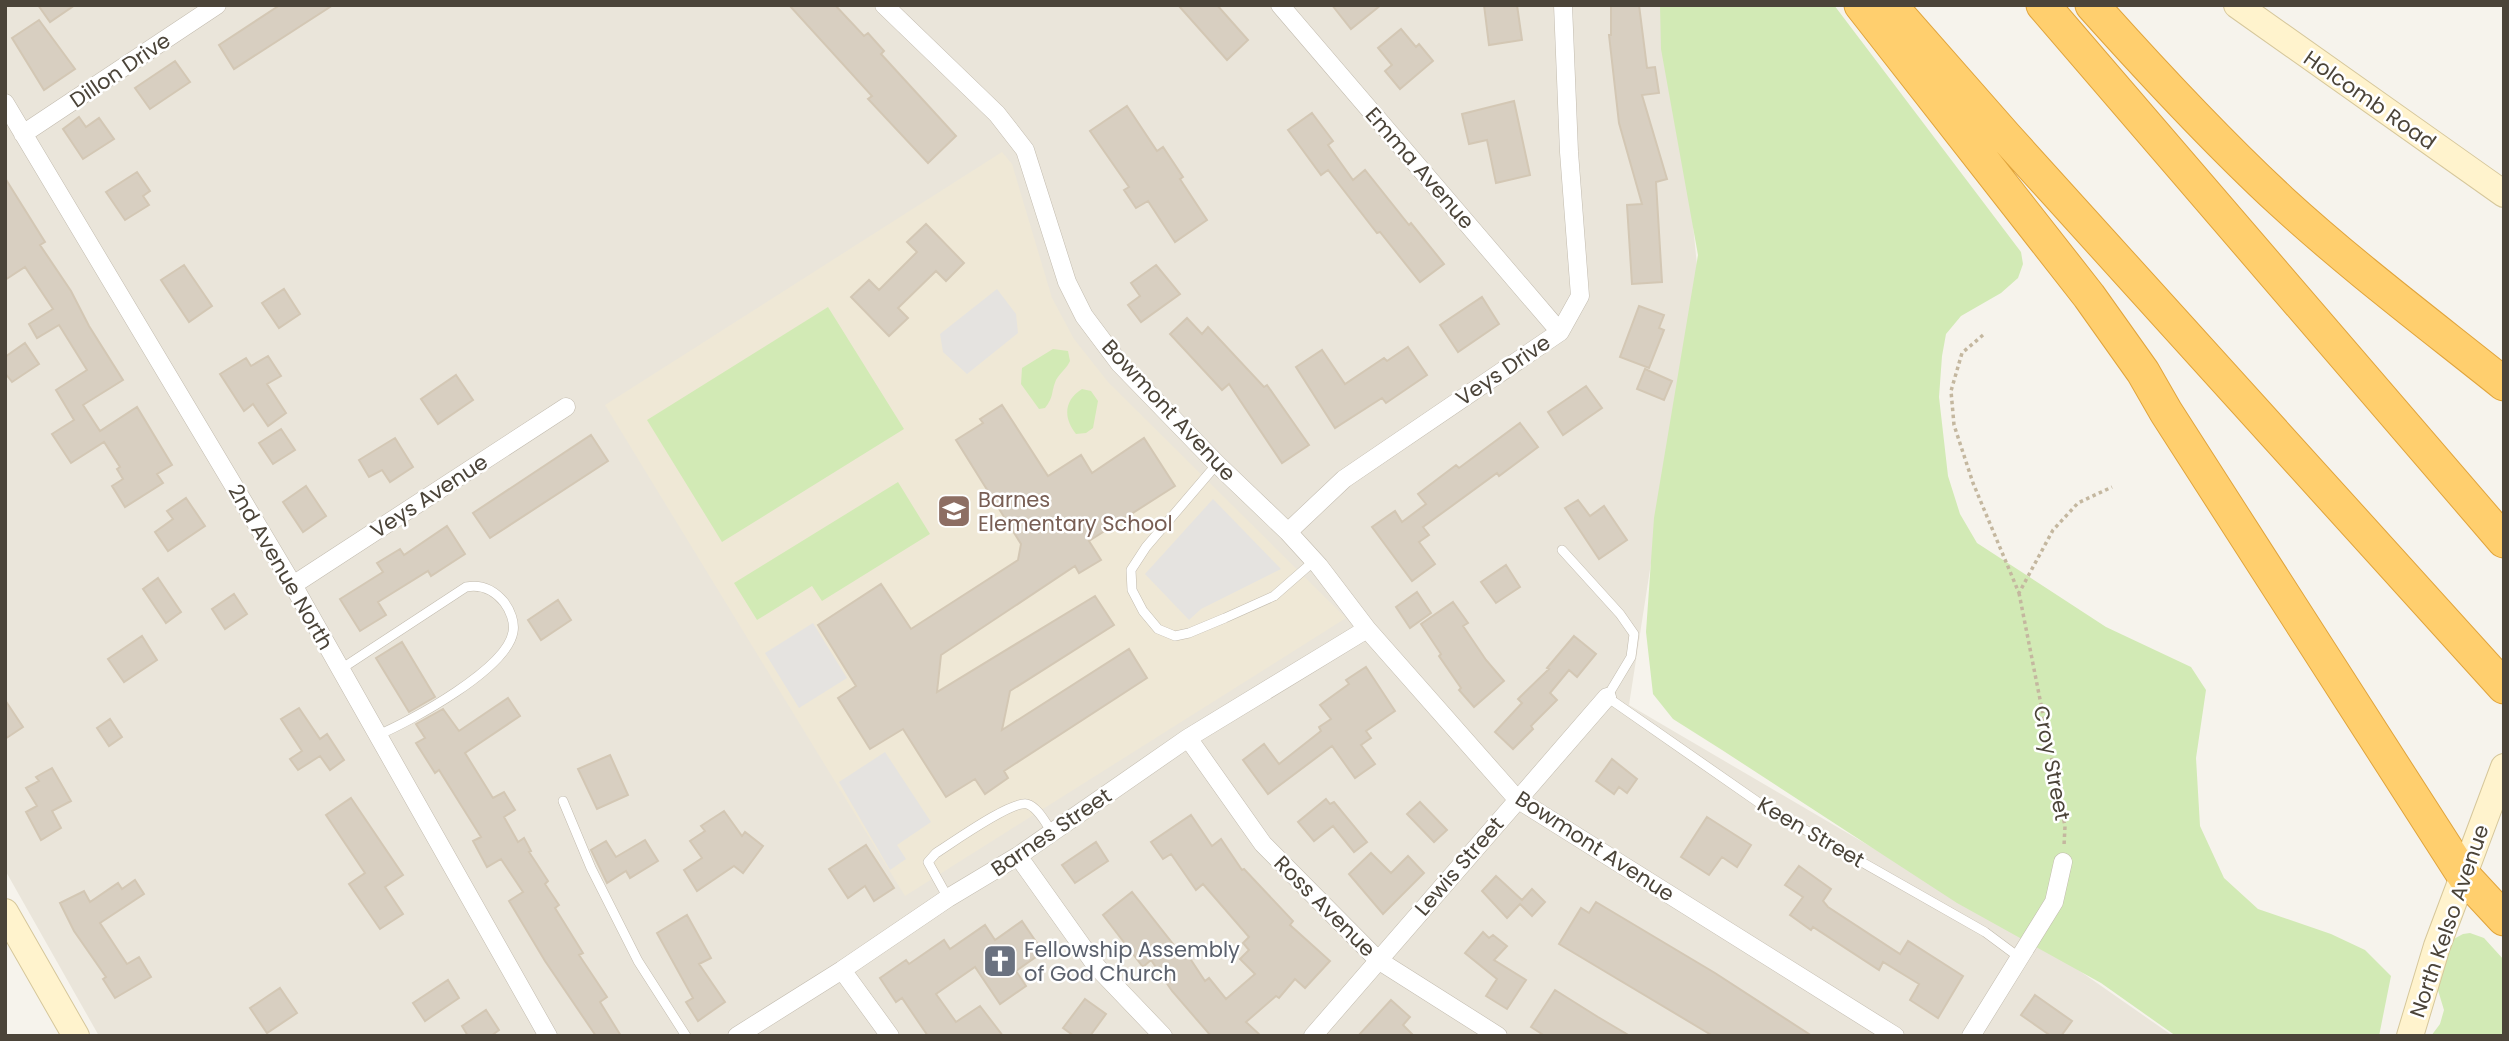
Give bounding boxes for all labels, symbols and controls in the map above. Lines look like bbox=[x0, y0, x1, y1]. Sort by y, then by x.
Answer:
street label: Dillon Drive bbox=[64, 26, 176, 114]
street label: Holcomb Road bbox=[2298, 44, 2442, 156]
street label: Emma Avenue bbox=[1359, 101, 1481, 235]
street label: Veys Drive bbox=[1450, 328, 1556, 412]
street label: Bowmont Avenue bbox=[1096, 333, 1242, 487]
street label: Veys Avenue bbox=[365, 447, 493, 545]
street label: 2nd Avenue North bbox=[222, 479, 340, 655]
place label: Barnes Elementary School bbox=[978, 485, 1173, 538]
school or university icon: Barnes Elementary School bbox=[935, 492, 973, 530]
street label: Croy Street bbox=[2027, 703, 2077, 823]
street label: Barnes Street bbox=[985, 781, 1117, 883]
street label: Bowmont Avenue bbox=[1510, 784, 1680, 908]
street label: Keen Street bbox=[1752, 790, 1870, 874]
street label: Lewis Street bbox=[1408, 810, 1510, 922]
street label: North Kelso Avenue bbox=[2402, 821, 2496, 1021]
street label: Ross Avenue bbox=[1268, 849, 1382, 963]
place label: Fellowship Assembly of God Church bbox=[1024, 935, 1240, 988]
church icon: Fellowship Assembly of God Church bbox=[981, 942, 1019, 980]

